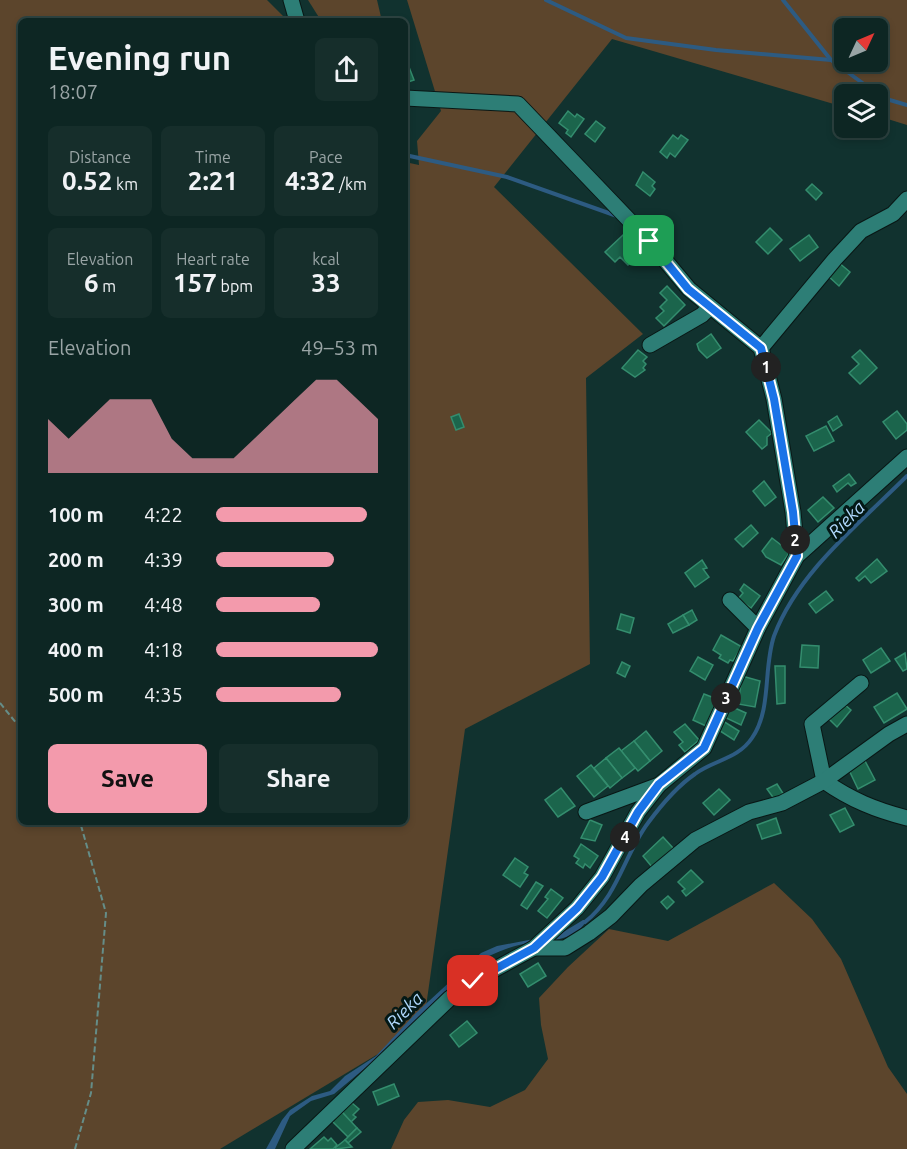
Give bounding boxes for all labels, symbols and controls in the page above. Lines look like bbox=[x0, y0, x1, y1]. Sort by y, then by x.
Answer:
north arrow bbox=[834, 18, 888, 72]
map controls bbox=[834, 18, 888, 138]
button: share bbox=[315, 38, 378, 101]
text: Evening run bbox=[48, 39, 231, 76]
text: 18:07 bbox=[48, 80, 98, 103]
button: layers bbox=[834, 84, 888, 138]
text: Distance bbox=[69, 148, 131, 166]
text: Time bbox=[195, 148, 231, 166]
text: Pace bbox=[309, 148, 343, 166]
text: 0.52 bbox=[62, 166, 112, 195]
text: 2:21 bbox=[188, 166, 238, 195]
text: 4:32 bbox=[285, 166, 335, 195]
text: km bbox=[112, 175, 138, 193]
text: /km bbox=[335, 175, 367, 193]
pin bbox=[623, 215, 674, 266]
icon: arrive bbox=[632, 224, 665, 257]
text: Elevation bbox=[67, 250, 133, 268]
text: Heart rate bbox=[176, 250, 250, 268]
text: kcal bbox=[312, 250, 340, 268]
text: 6 bbox=[84, 268, 99, 297]
text: 157 bbox=[173, 268, 217, 297]
text: 33 bbox=[311, 268, 341, 297]
text: m bbox=[99, 277, 116, 295]
text: bpm bbox=[217, 277, 253, 295]
text: Elevation bbox=[48, 336, 131, 359]
text: 49–53 m bbox=[301, 336, 378, 359]
pin: 1 bbox=[751, 352, 781, 382]
text: 1 bbox=[761, 358, 771, 376]
water label: Rieka bbox=[824, 496, 869, 541]
text: 100 m bbox=[48, 503, 104, 526]
text: 4:22 bbox=[144, 503, 183, 526]
pin: 2 bbox=[780, 525, 810, 555]
text: 2 bbox=[790, 531, 800, 549]
text: 200 m bbox=[48, 548, 104, 571]
text: 4:39 bbox=[144, 548, 183, 571]
text: 300 m bbox=[48, 593, 104, 616]
text: 4:48 bbox=[144, 593, 183, 616]
text: 400 m bbox=[48, 638, 104, 661]
text: 4:18 bbox=[144, 638, 183, 661]
text: 500 m bbox=[48, 683, 104, 706]
text: 4:35 bbox=[144, 683, 183, 706]
pin: 3 bbox=[711, 683, 741, 713]
text: 3 bbox=[721, 689, 731, 707]
button: Save bbox=[48, 744, 207, 813]
button: Share bbox=[219, 744, 378, 813]
pin: 4 bbox=[610, 822, 640, 852]
text: 4 bbox=[620, 828, 630, 846]
pin bbox=[447, 955, 498, 1006]
icon: check bbox=[456, 964, 489, 997]
water label: Rieka bbox=[382, 987, 427, 1032]

